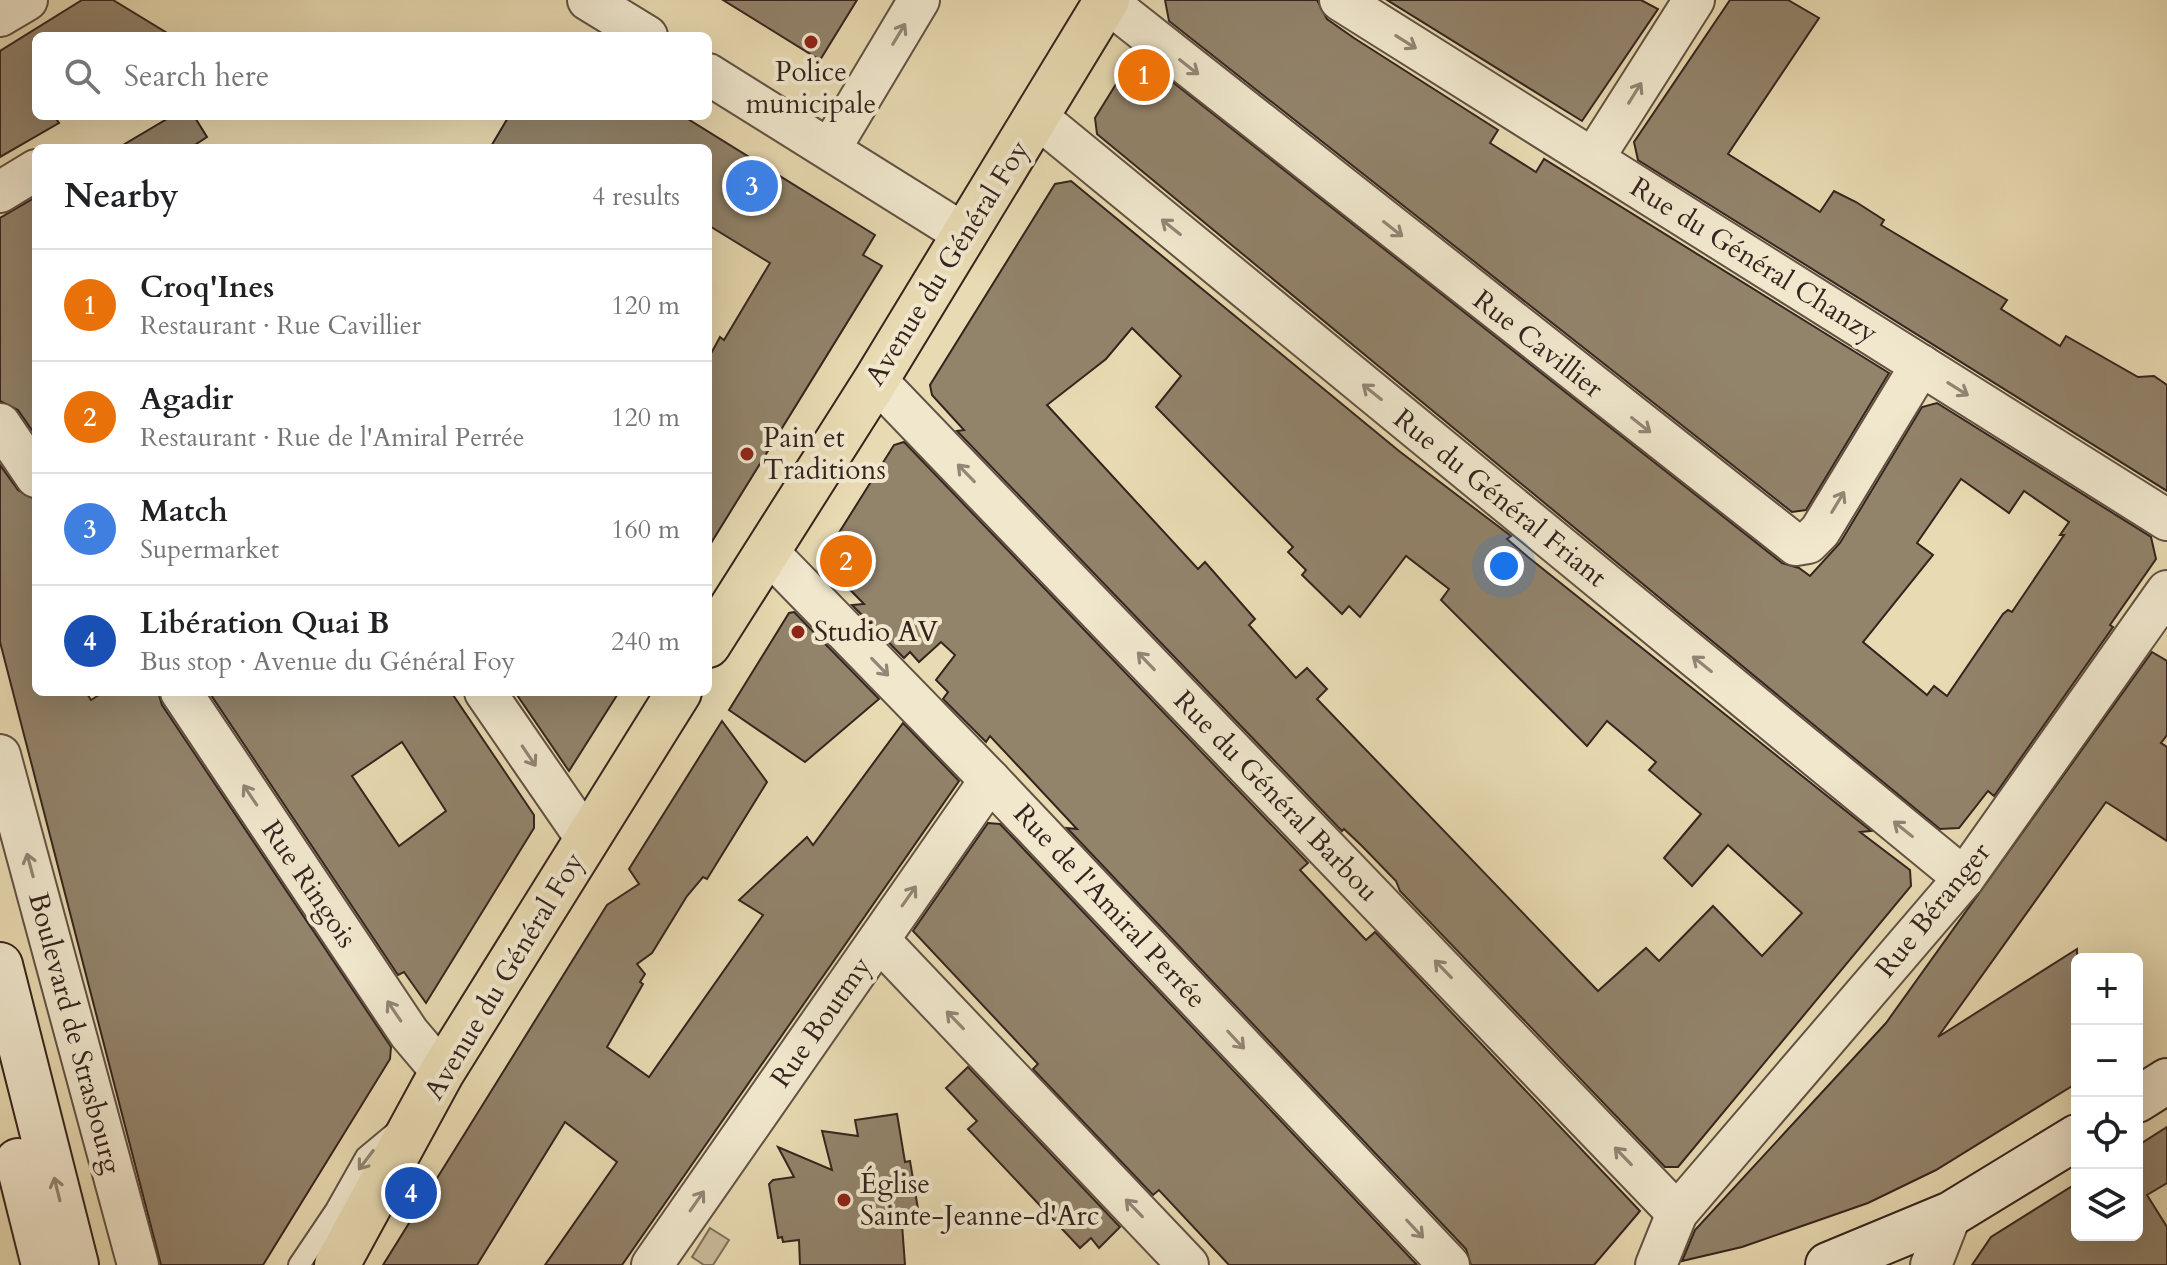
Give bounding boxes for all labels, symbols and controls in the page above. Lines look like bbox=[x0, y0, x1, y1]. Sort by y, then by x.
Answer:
one-way arrow bbox=[891, 23, 907, 46]
search box bbox=[32, 32, 712, 120]
marker: Police municipale bbox=[802, 33, 820, 51]
one-way arrow bbox=[1394, 34, 1417, 50]
pin: 1 bbox=[1118, 45, 1170, 105]
place label: Police municipale bbox=[746, 53, 876, 123]
icon: search bbox=[60, 54, 104, 98]
text: Search here bbox=[124, 56, 269, 97]
one-way arrow bbox=[1178, 58, 1199, 76]
one-way arrow bbox=[1627, 82, 1643, 105]
street label: Avenue du Général Foy bbox=[856, 133, 1038, 393]
pin: 3 bbox=[726, 156, 778, 216]
street label: Rue du Général Chanzy bbox=[1623, 168, 1885, 352]
text: Nearby bbox=[64, 173, 179, 219]
text: 4 results bbox=[592, 179, 680, 214]
one-way arrow bbox=[1161, 218, 1181, 236]
one-way arrow bbox=[1382, 220, 1403, 237]
text: Croq'Ines bbox=[140, 267, 274, 308]
street label: Rue Cavillier bbox=[1465, 281, 1612, 407]
text: 1 bbox=[83, 288, 97, 323]
text: 120 m bbox=[611, 288, 680, 323]
text: Restaurant · Rue Cavillier bbox=[140, 308, 421, 343]
text: Agadir bbox=[140, 379, 233, 420]
one-way arrow bbox=[1946, 381, 1969, 397]
one-way arrow bbox=[1362, 383, 1382, 401]
text: 2 bbox=[83, 400, 97, 435]
text: 120 m bbox=[611, 400, 680, 435]
street label: Rue du Général Friant bbox=[1385, 400, 1615, 596]
one-way arrow bbox=[1630, 416, 1651, 434]
place label: Pain et Traditions bbox=[763, 419, 886, 489]
text: Restaurant · Rue de l'Amiral Perrée bbox=[140, 420, 525, 455]
marker: Pain et Traditions bbox=[738, 445, 756, 463]
one-way arrow bbox=[956, 463, 975, 483]
text: Match bbox=[140, 491, 228, 532]
one-way arrow bbox=[1830, 491, 1846, 514]
text: 3 bbox=[83, 512, 97, 547]
text: 160 m bbox=[611, 512, 680, 547]
pin: 2 bbox=[820, 531, 872, 591]
text: Supermarket bbox=[140, 532, 279, 567]
your location bbox=[1484, 546, 1524, 586]
text: Libération Quai B bbox=[140, 603, 390, 644]
place label: Studio AV bbox=[814, 613, 939, 651]
marker: Studio AV bbox=[789, 623, 807, 641]
text: 4 bbox=[83, 624, 97, 659]
text: 240 m bbox=[611, 624, 680, 659]
text: Bus stop · Avenue du Général Foy bbox=[140, 644, 515, 679]
one-way arrow bbox=[1137, 651, 1156, 671]
one-way arrow bbox=[1693, 655, 1713, 673]
one-way arrow bbox=[870, 657, 889, 676]
street label: Rue du Général Barbou bbox=[1165, 682, 1387, 910]
one-way arrow bbox=[521, 745, 538, 767]
one-way arrow bbox=[242, 784, 258, 806]
street label: Rue de l'Amiral Perrée bbox=[1005, 795, 1215, 1017]
street label: Rue Ringois bbox=[252, 813, 366, 955]
one-way arrow bbox=[1894, 820, 1914, 838]
street label: Rue Béranger bbox=[1867, 834, 2000, 986]
street label: Avenue du Général Foy bbox=[415, 845, 593, 1107]
one-way arrow bbox=[21, 853, 36, 879]
one-way arrow bbox=[901, 885, 917, 907]
street label: Boulevard de Strasbourg bbox=[19, 888, 131, 1178]
street label: Rue Boutmy bbox=[762, 949, 880, 1095]
map controls bbox=[2071, 953, 2143, 1241]
button: + bbox=[2071, 953, 2143, 1025]
one-way arrow bbox=[1433, 959, 1452, 979]
one-way arrow bbox=[386, 1000, 402, 1023]
one-way arrow bbox=[946, 1010, 965, 1030]
button: − bbox=[2071, 1025, 2143, 1097]
one-way arrow bbox=[1226, 1030, 1245, 1049]
button: locate bbox=[2071, 1097, 2143, 1169]
one-way arrow bbox=[1614, 1147, 1633, 1167]
one-way arrow bbox=[358, 1150, 376, 1171]
pin: 4 bbox=[385, 1163, 437, 1223]
place label: Église Sainte-Jeanne-d'Arc bbox=[860, 1165, 1099, 1235]
button: layers bbox=[2071, 1169, 2143, 1241]
one-way arrow bbox=[48, 1177, 63, 1203]
one-way arrow bbox=[688, 1191, 705, 1212]
marker: Église Sainte-Jeanne-d'Arc bbox=[835, 1191, 853, 1209]
one-way arrow bbox=[1126, 1199, 1144, 1219]
one-way arrow bbox=[1405, 1219, 1424, 1239]

